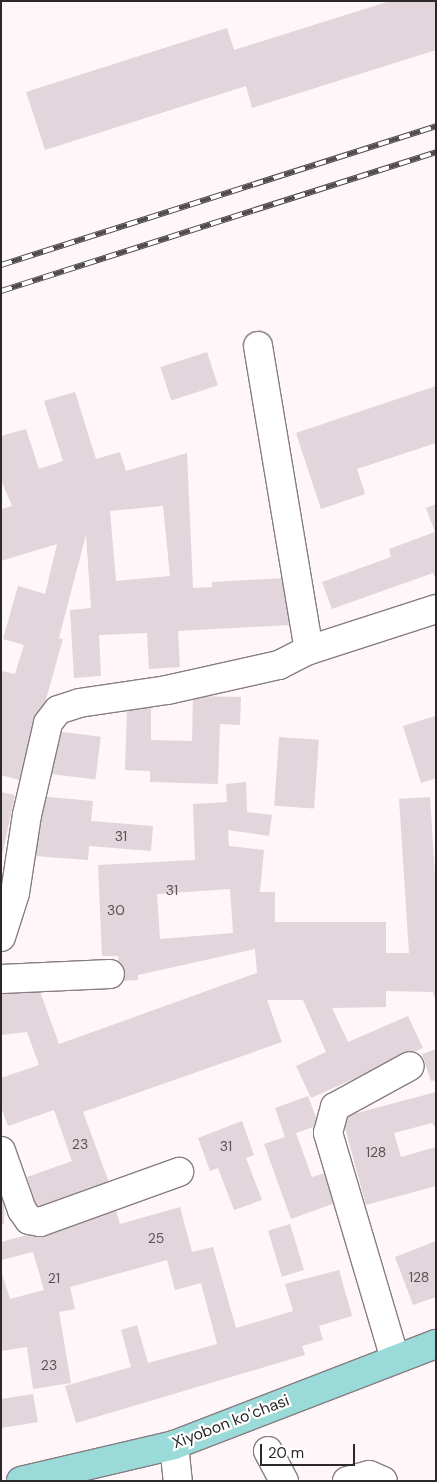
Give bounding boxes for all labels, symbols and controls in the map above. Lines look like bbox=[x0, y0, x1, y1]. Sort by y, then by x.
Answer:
house number: 31 bbox=[115, 828, 127, 844]
house number: 31 bbox=[166, 882, 178, 898]
house number: 30 bbox=[107, 902, 125, 918]
house number: 23 bbox=[72, 1136, 88, 1152]
house number: 31 bbox=[220, 1138, 232, 1154]
house number: 128 bbox=[366, 1144, 386, 1160]
house number: 25 bbox=[148, 1230, 164, 1246]
house number: 128 bbox=[409, 1269, 429, 1285]
house number: 21 bbox=[48, 1270, 60, 1286]
house number: 23 bbox=[41, 1357, 57, 1373]
street label: Xiyobon koʻchasi bbox=[170, 1391, 292, 1453]
scale bar bbox=[262, 1434, 357, 1466]
text: 20 m bbox=[268, 1443, 304, 1463]

